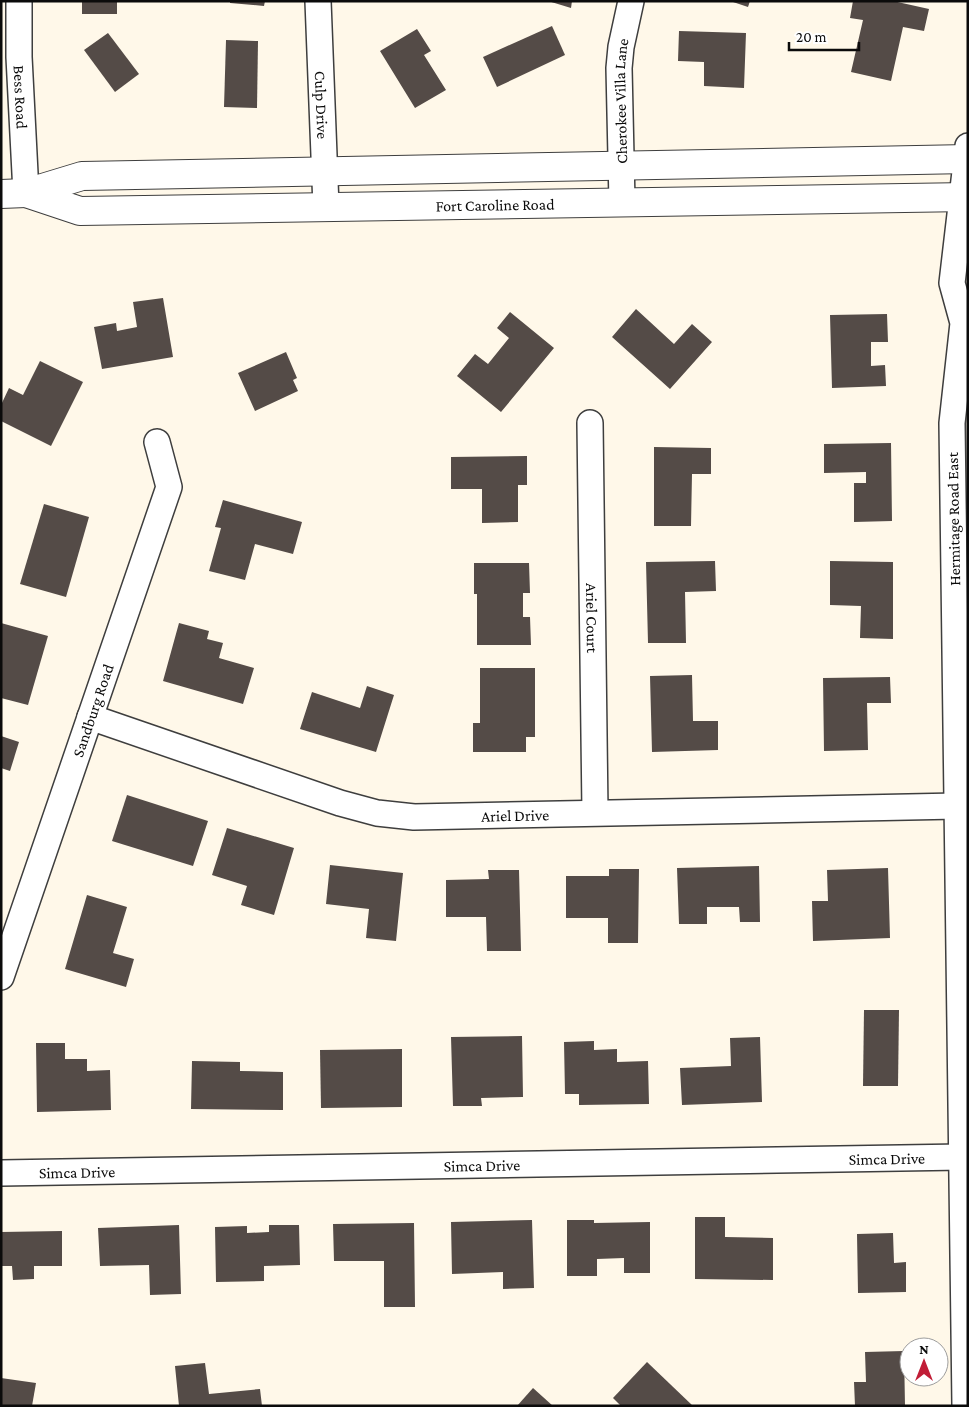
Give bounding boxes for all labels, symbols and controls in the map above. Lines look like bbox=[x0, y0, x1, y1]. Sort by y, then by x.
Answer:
scale bar bbox=[789, 20, 859, 52]
text: 20 m bbox=[796, 29, 827, 45]
street label: Cherokee Villa Lane bbox=[611, 37, 632, 164]
street label: Bess Road bbox=[10, 65, 31, 130]
street label: Culp Drive bbox=[312, 71, 331, 139]
street label: Fort Caroline Road bbox=[435, 196, 555, 214]
street label: Hermitage Road East bbox=[944, 451, 964, 586]
street label: Ariel Court bbox=[583, 583, 601, 654]
street label: Sandburg Road bbox=[69, 661, 117, 759]
street label: Ariel Drive bbox=[481, 806, 549, 825]
street label: Simca Drive bbox=[849, 1150, 925, 1168]
street label: Simca Drive bbox=[444, 1156, 520, 1175]
street label: Simca Drive bbox=[39, 1163, 115, 1181]
north arrow bbox=[899, 1337, 949, 1387]
text: N bbox=[919, 1341, 929, 1357]

